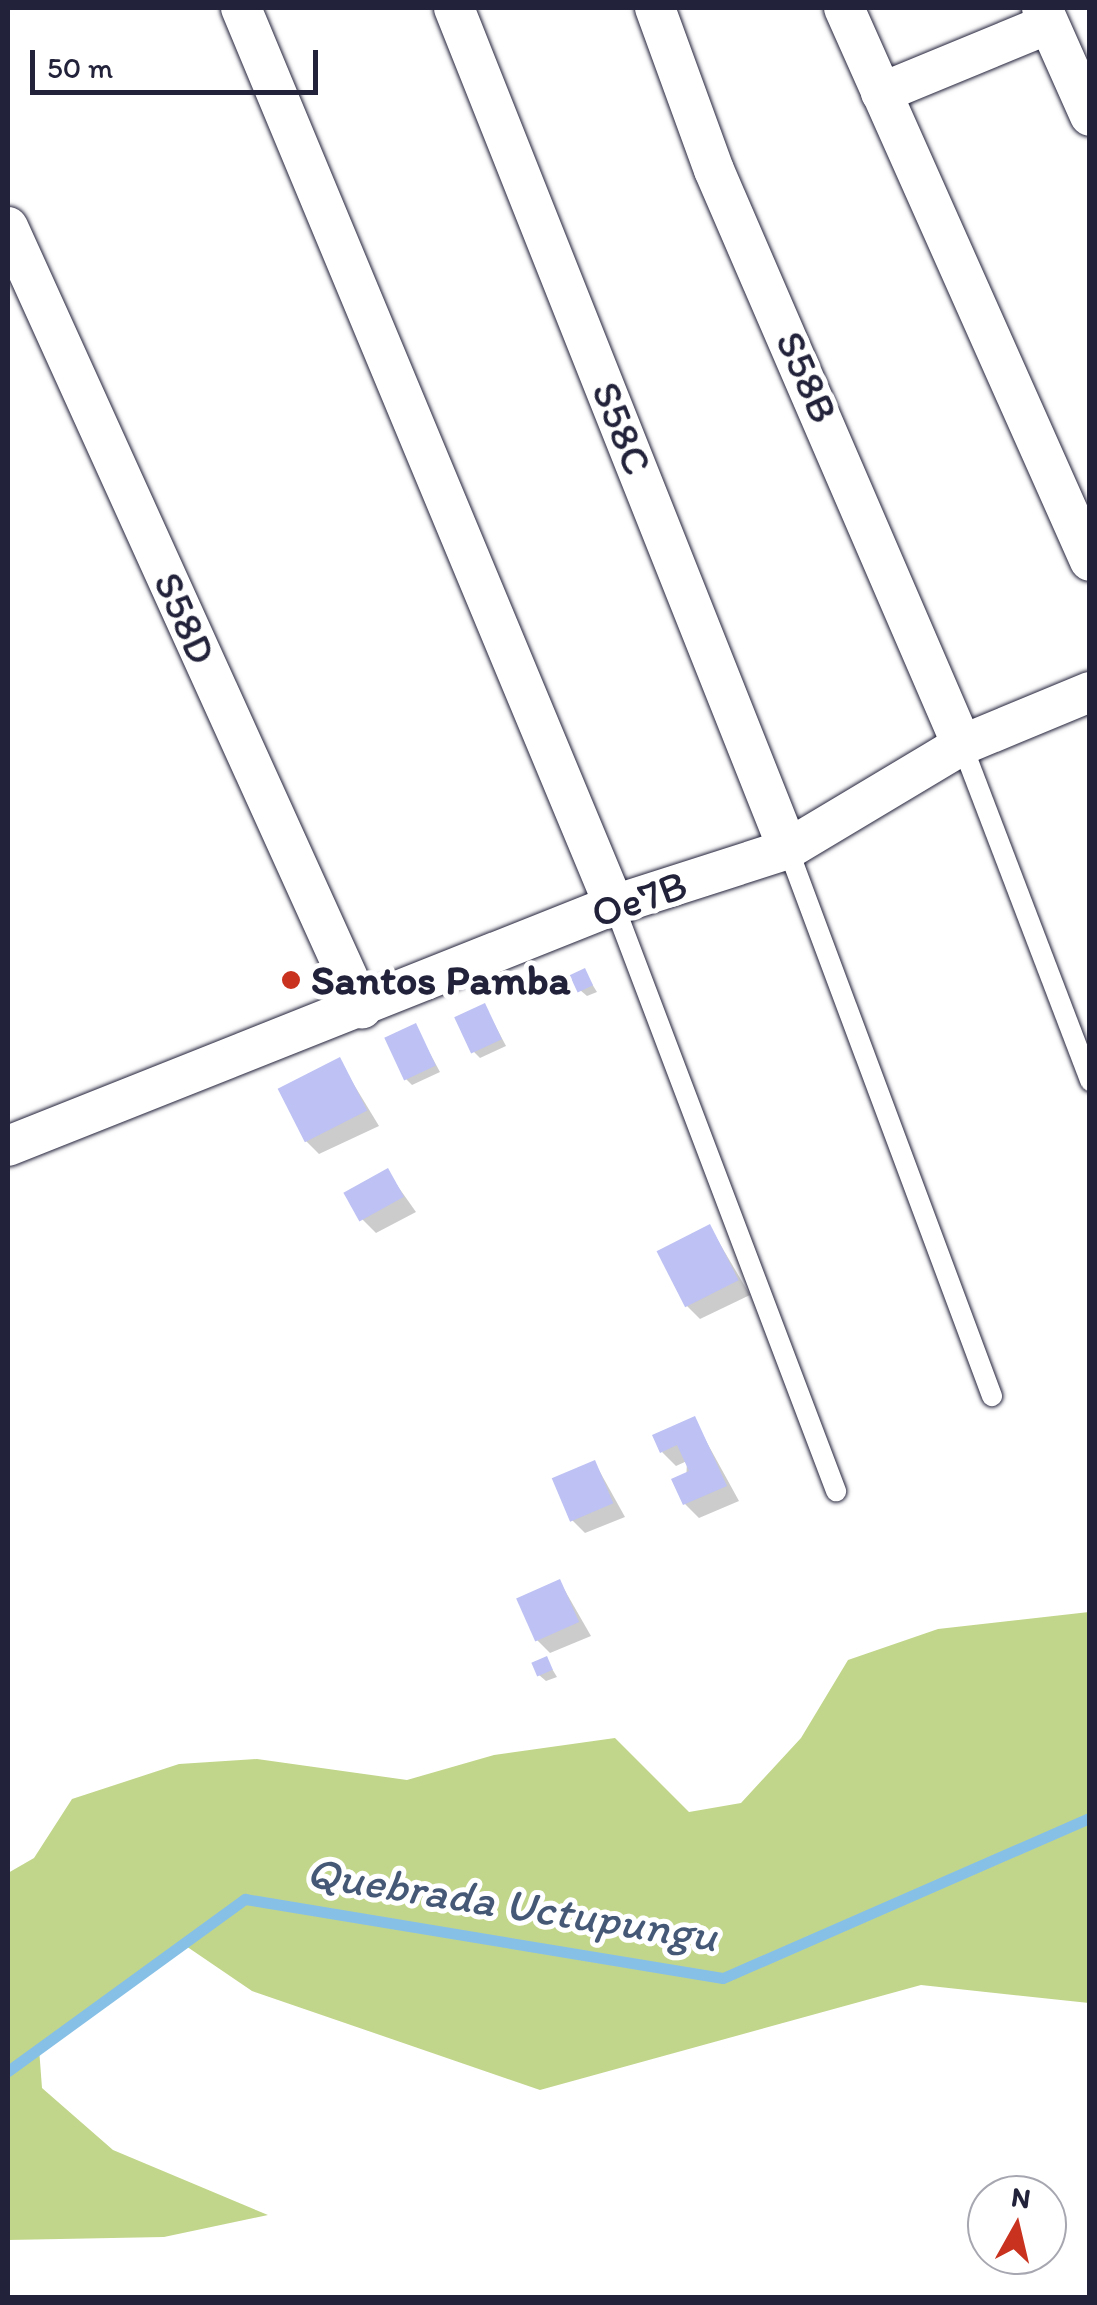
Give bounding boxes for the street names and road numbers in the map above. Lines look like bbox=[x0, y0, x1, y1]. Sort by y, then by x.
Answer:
street label: S58B bbox=[765, 323, 849, 431]
street label: S58C bbox=[581, 374, 663, 482]
street label: S58D bbox=[143, 564, 227, 672]
street label: Oe7B bbox=[584, 859, 694, 939]

